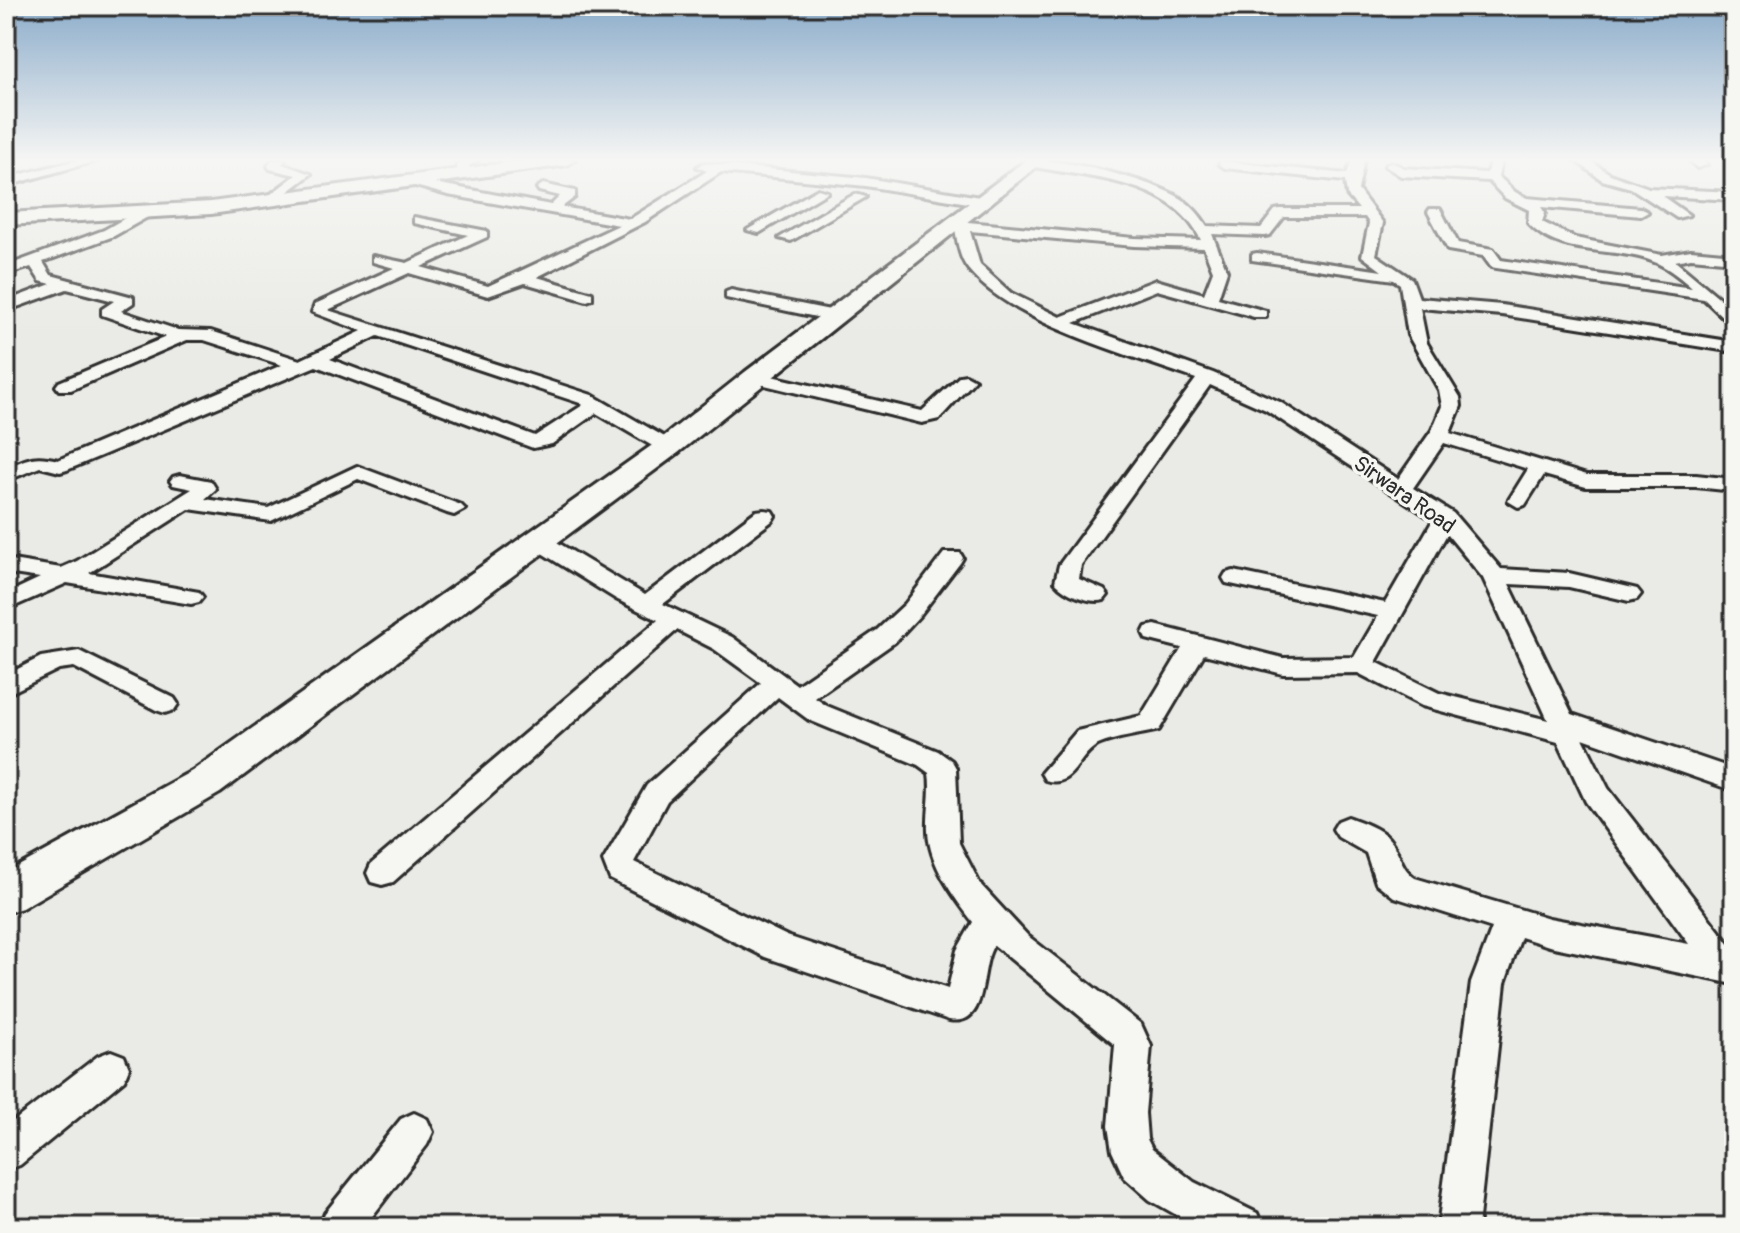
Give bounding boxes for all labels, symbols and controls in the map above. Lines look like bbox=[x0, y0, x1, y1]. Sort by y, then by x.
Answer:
street label: Sirwara Road bbox=[1348, 449, 1461, 540]

